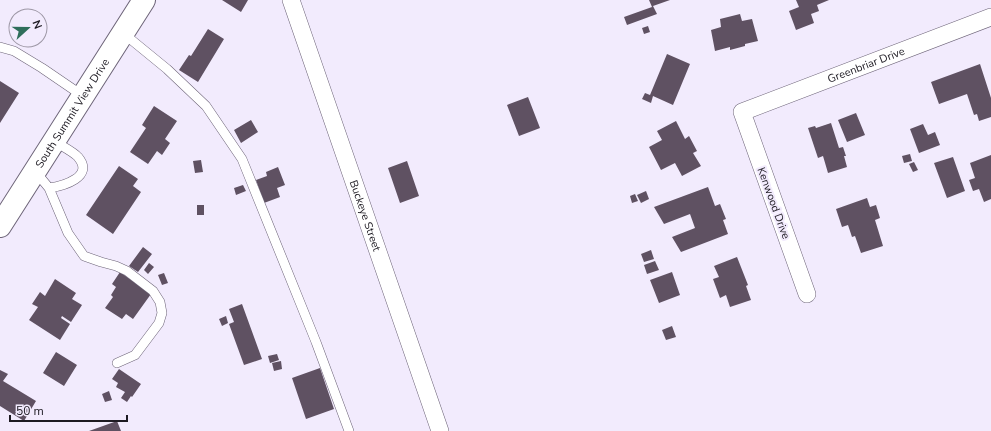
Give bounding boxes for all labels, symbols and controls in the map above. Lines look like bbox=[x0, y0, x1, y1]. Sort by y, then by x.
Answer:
north arrow bbox=[8, 8, 48, 48]
text: N bbox=[28, 18, 45, 31]
street label: Greenbriar Drive bbox=[825, 44, 907, 87]
street label: South Summit View Drive bbox=[32, 55, 113, 171]
street label: Kenwood Drive bbox=[754, 165, 794, 241]
street label: Buckeye Street bbox=[346, 178, 384, 253]
scale bar bbox=[10, 397, 127, 423]
text: 50 m bbox=[16, 403, 44, 419]

